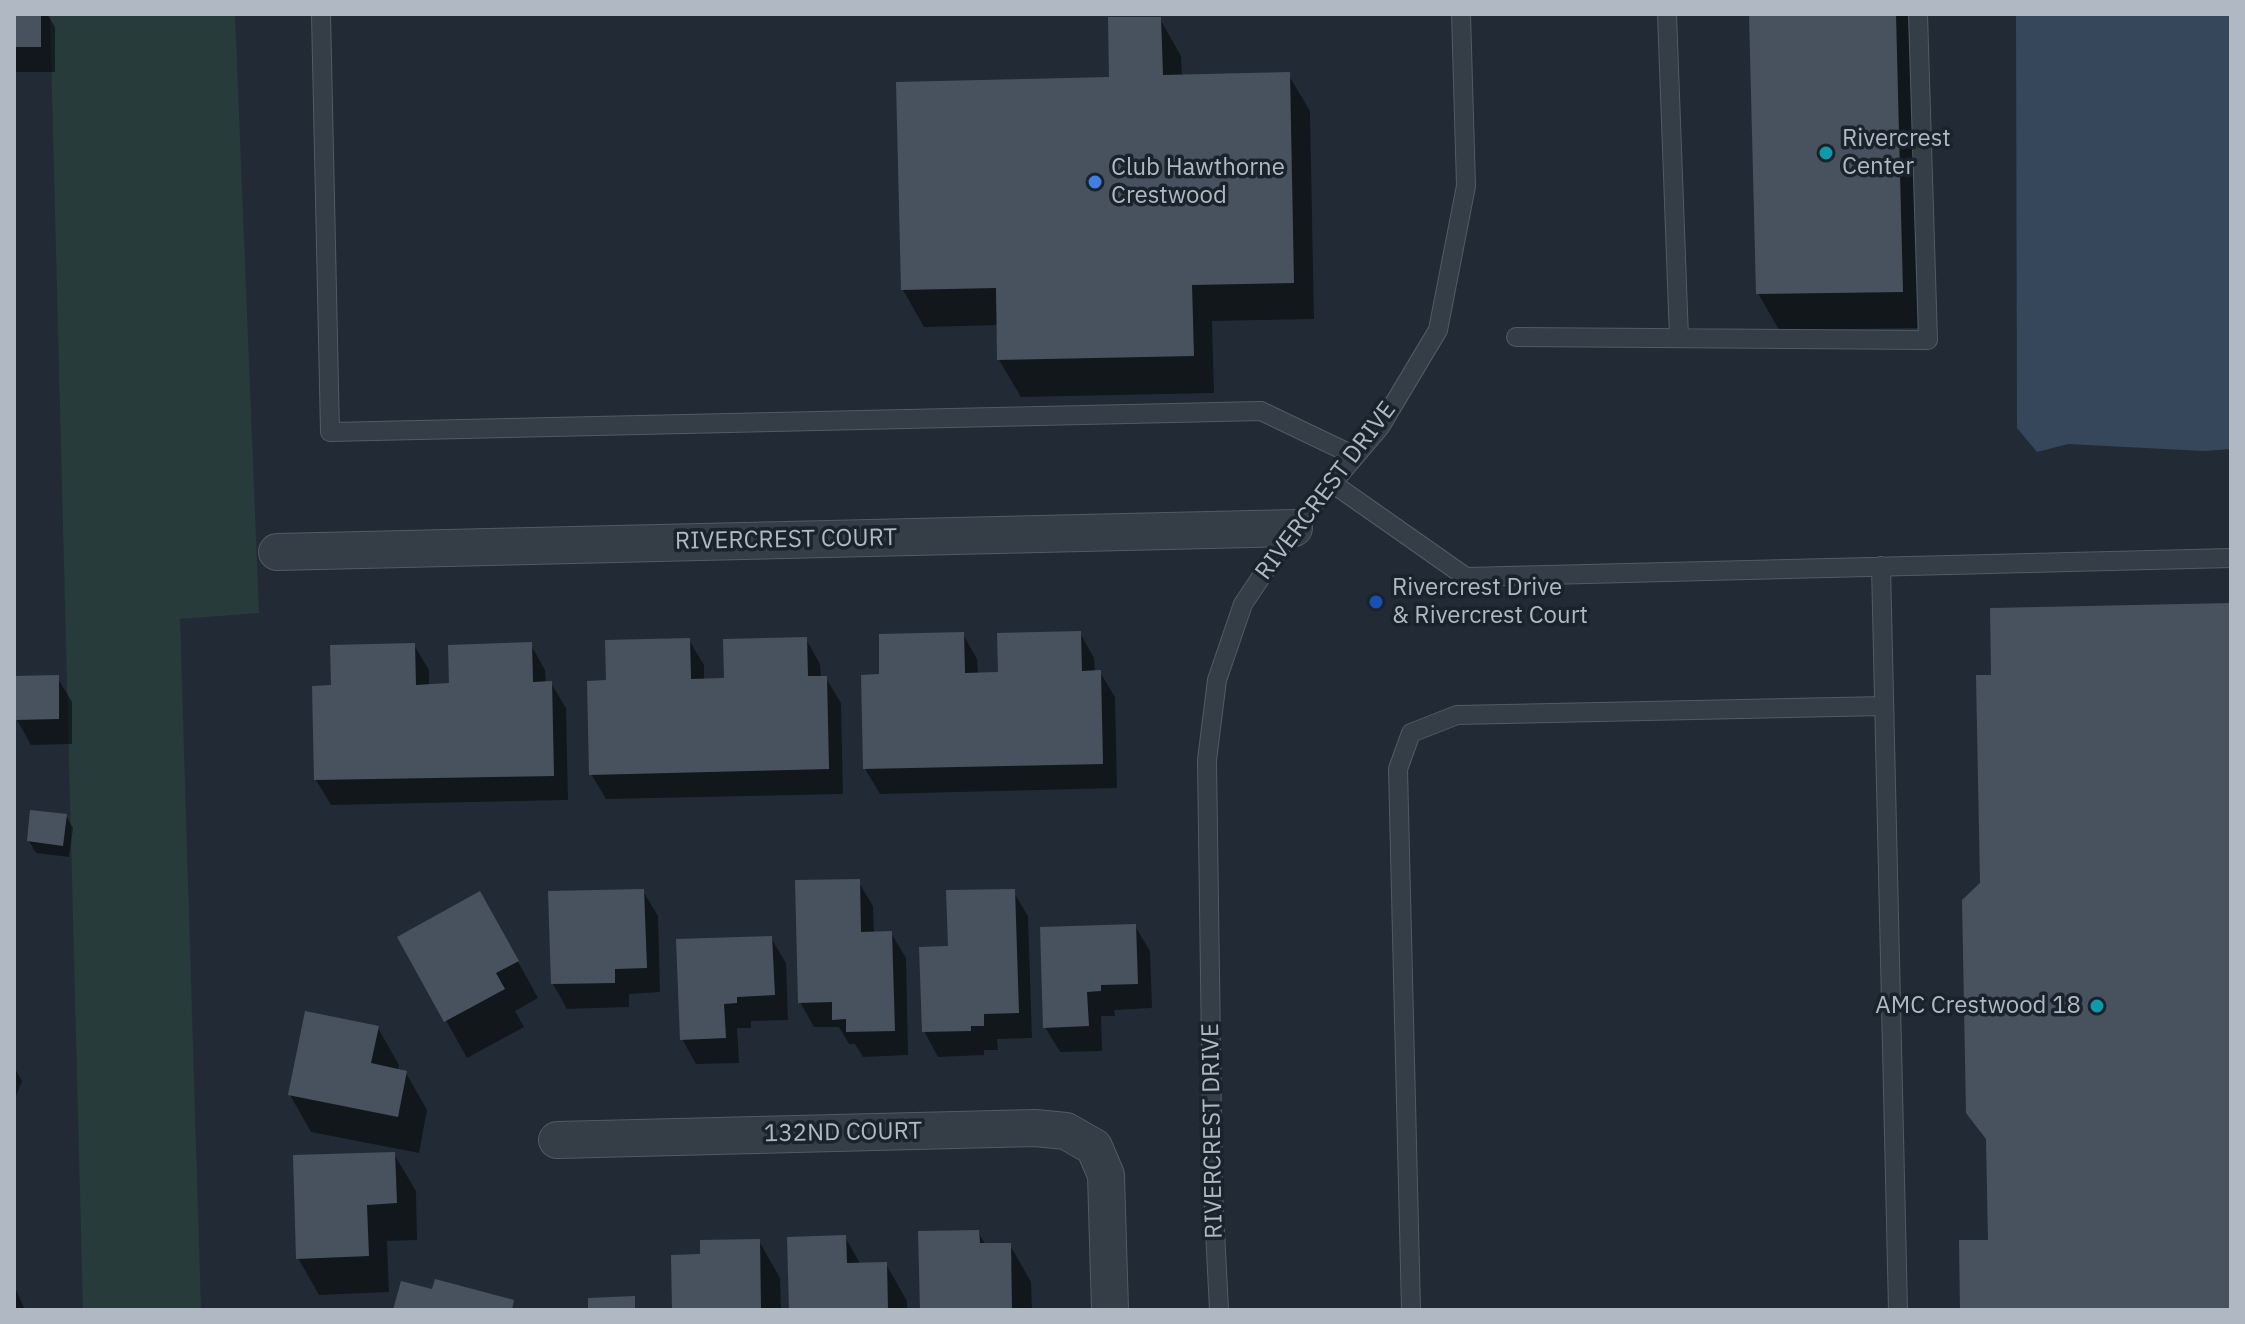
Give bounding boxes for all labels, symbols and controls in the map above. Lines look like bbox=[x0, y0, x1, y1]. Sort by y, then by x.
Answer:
place label: Rivercrest Center bbox=[1842, 125, 1951, 181]
marker: Rivercrest Center bbox=[1817, 144, 1835, 162]
place label: Club Hawthorne Crestwood bbox=[1111, 154, 1285, 210]
marker: Club Hawthorne Crestwood bbox=[1086, 173, 1104, 191]
street label: RIVERCREST DRIVE bbox=[1250, 396, 1402, 586]
street label: RIVERCREST COURT bbox=[675, 524, 897, 556]
place label: Rivercrest Drive & Rivercrest Court bbox=[1392, 574, 1588, 630]
marker: Rivercrest Drive & Rivercrest Court bbox=[1367, 593, 1385, 611]
place label: AMC Crestwood 18 bbox=[1875, 992, 2081, 1020]
marker: AMC Crestwood 18 bbox=[2088, 997, 2106, 1015]
street label: RIVERCREST DRIVE bbox=[1197, 1023, 1229, 1239]
street label: 132ND COURT bbox=[764, 1117, 922, 1149]

